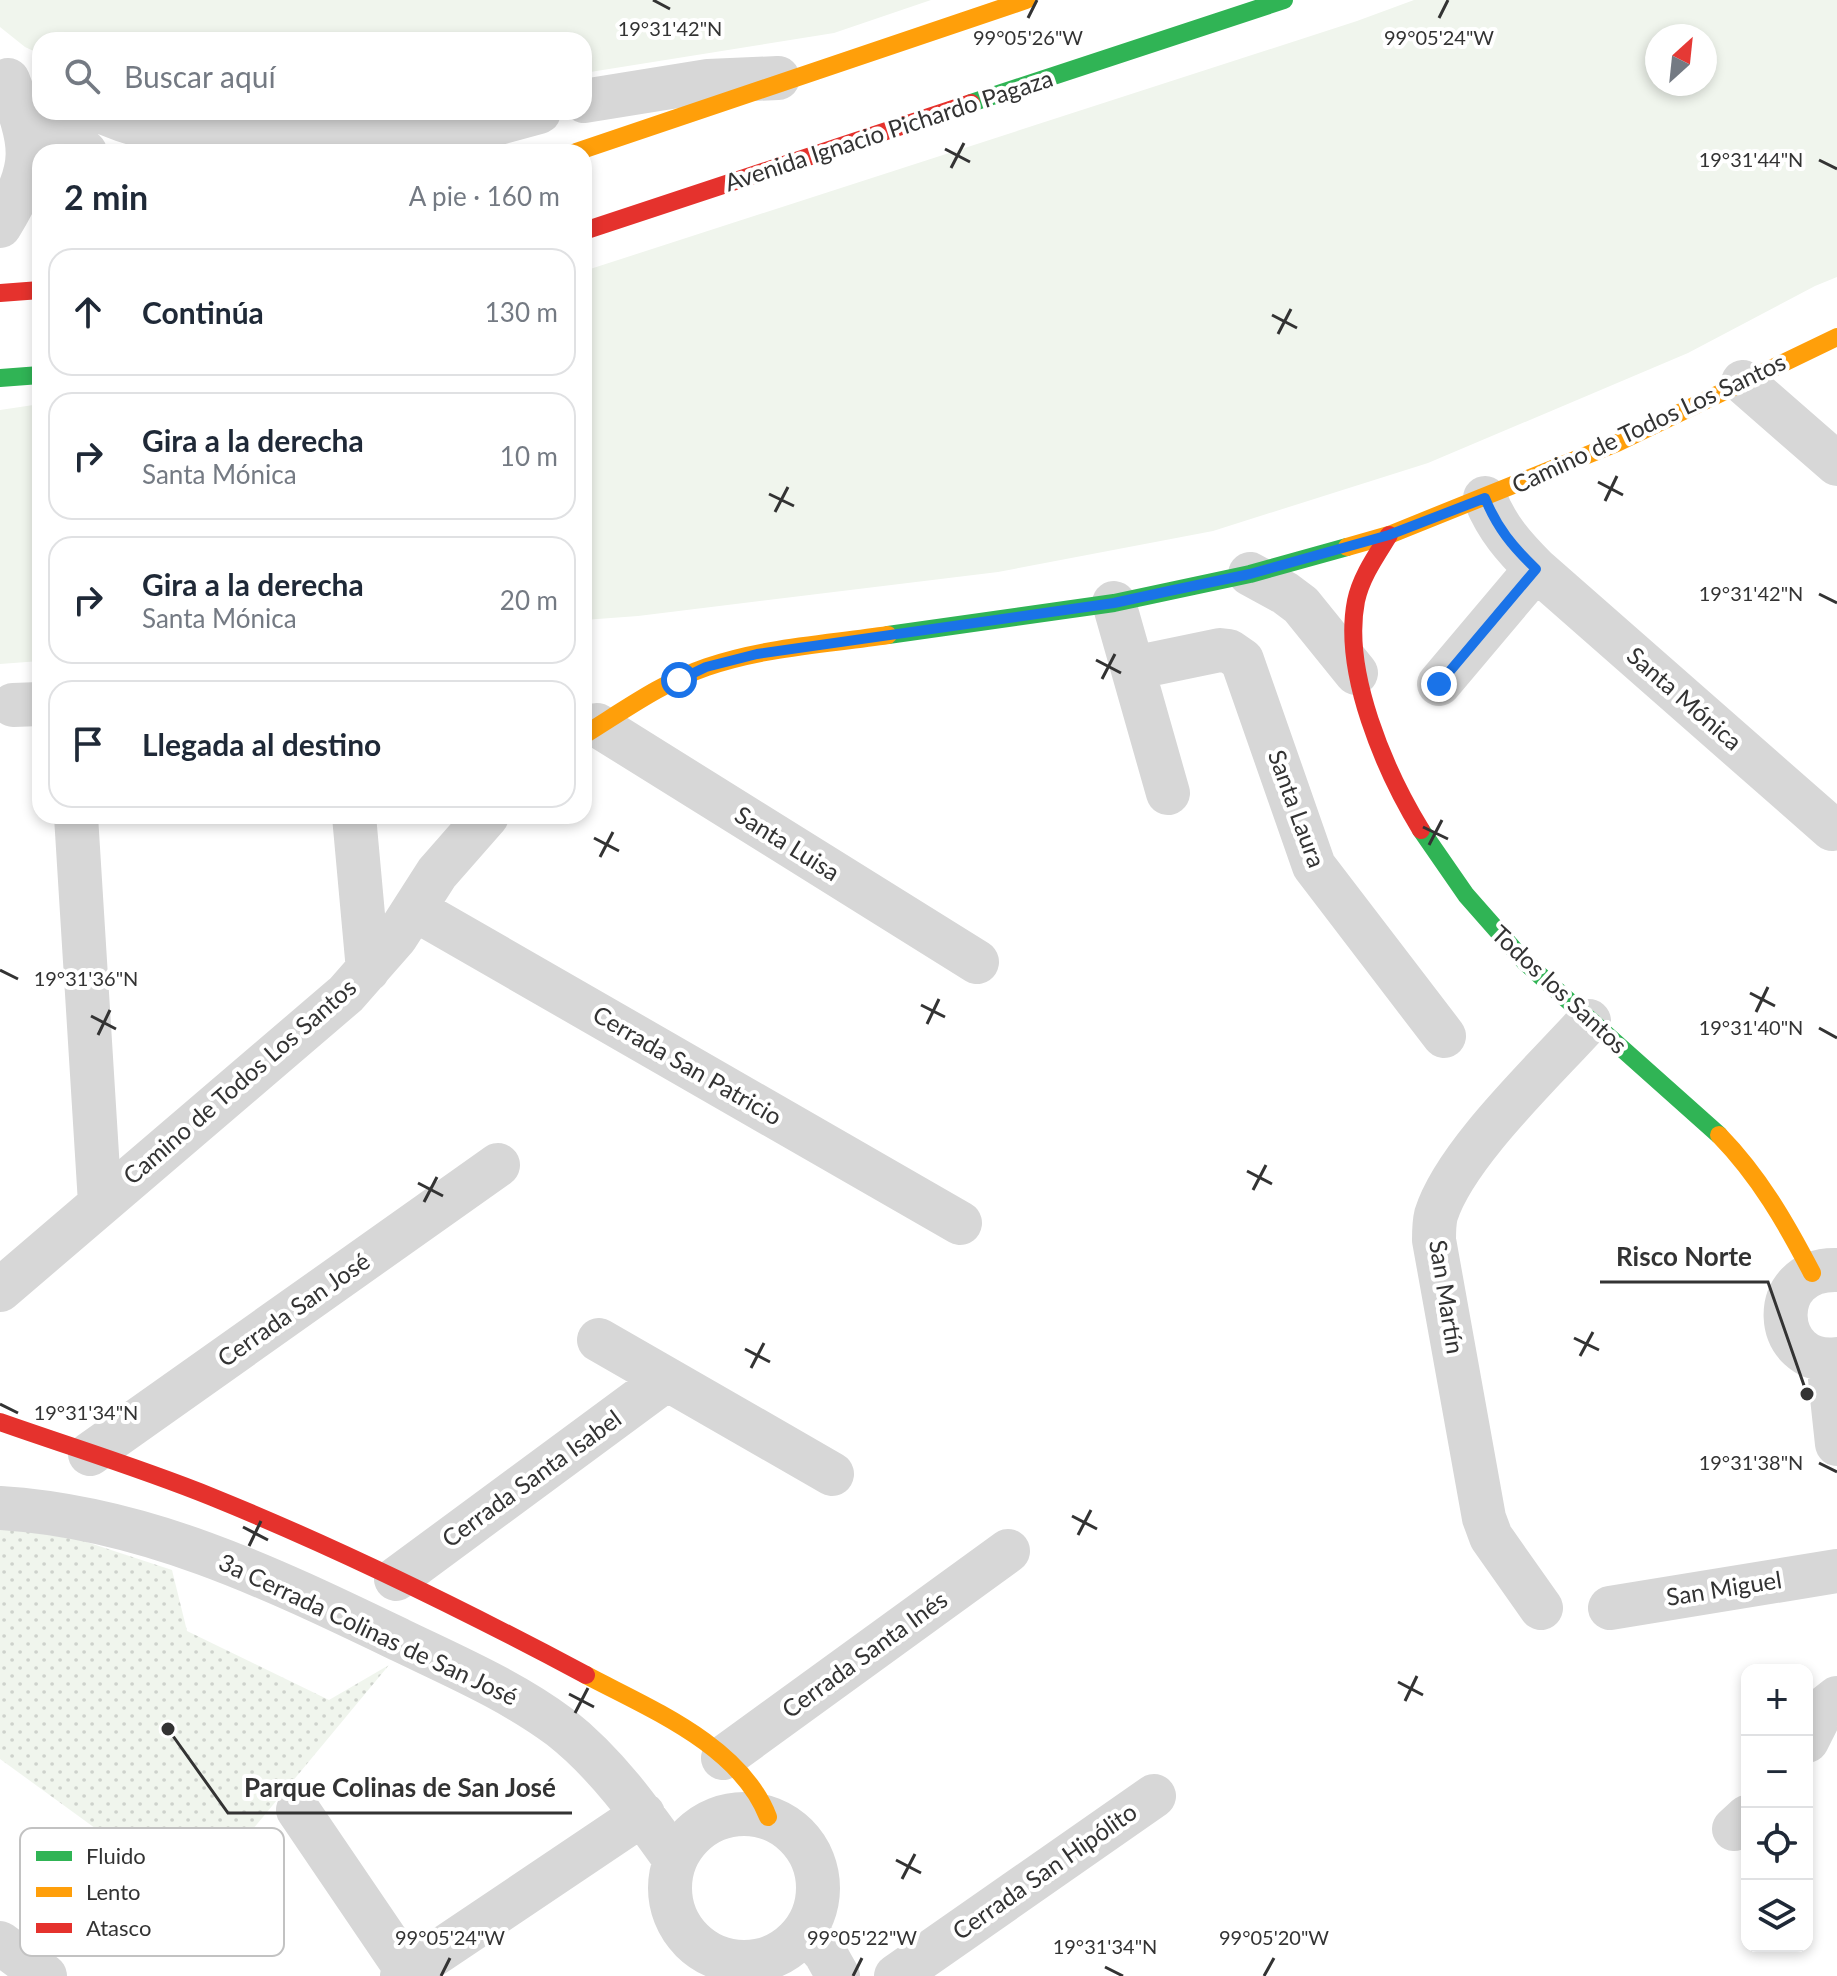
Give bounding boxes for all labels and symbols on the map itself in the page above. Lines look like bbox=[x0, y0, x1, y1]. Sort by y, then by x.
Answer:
text: 19°31'42"N bbox=[618, 16, 722, 40]
north arrow bbox=[1645, 24, 1717, 96]
text: 99°05'26"W bbox=[973, 25, 1083, 49]
text: 99°05'24"W bbox=[1384, 25, 1494, 49]
street label: Avenida Ignacio Pichardo Pagaza bbox=[721, 63, 1056, 196]
text: 19°31'44"N bbox=[1699, 147, 1803, 171]
street label: Camino de Todos Los Santos bbox=[1507, 346, 1790, 499]
text: 19°31'42"N bbox=[1699, 581, 1803, 605]
street label: Santa Mónica bbox=[1622, 640, 1748, 756]
route start bbox=[661, 662, 697, 698]
route end bbox=[1421, 666, 1457, 702]
street label: Santa Laura bbox=[1263, 746, 1332, 871]
street label: Santa Luisa bbox=[730, 799, 845, 886]
street label: Todos los Santos bbox=[1486, 919, 1634, 1059]
text: 19°31'36"N bbox=[34, 966, 138, 990]
street label: Camino de Todos Los Santos bbox=[117, 972, 361, 1190]
street label: Cerrada San Patricio bbox=[588, 999, 787, 1131]
text: 19°31'40"N bbox=[1699, 1015, 1803, 1039]
callout: Risco Norte bbox=[1600, 1232, 1768, 1282]
street label: San Martín bbox=[1424, 1238, 1471, 1356]
text: Risco Norte bbox=[1616, 1240, 1752, 1272]
street label: Cerrada San José bbox=[211, 1246, 375, 1372]
text: 19°31'34"N bbox=[34, 1400, 138, 1424]
street label: Cerrada Santa Isabel bbox=[436, 1403, 626, 1553]
text: 19°31'38"N bbox=[1699, 1450, 1803, 1474]
street label: 3a Cerrada Colinas de San José bbox=[215, 1547, 523, 1711]
street label: San Miguel bbox=[1664, 1564, 1784, 1611]
street label: Cerrada Santa Inés bbox=[776, 1584, 952, 1723]
callout: Parque Colinas de San José bbox=[228, 1763, 572, 1813]
text: Parque Colinas de San José bbox=[244, 1771, 556, 1803]
street label: Cerrada San Hipólito bbox=[947, 1796, 1142, 1945]
legend bbox=[20, 1828, 284, 1956]
text: Fluido bbox=[86, 1842, 146, 1869]
text: Lento bbox=[86, 1878, 141, 1905]
text: Atasco bbox=[86, 1914, 151, 1941]
text: 99°05'24"W bbox=[395, 1925, 505, 1949]
text: 99°05'22"W bbox=[807, 1925, 917, 1949]
text: 99°05'20"W bbox=[1219, 1925, 1329, 1949]
text: 19°31'34"N bbox=[1053, 1934, 1157, 1958]

